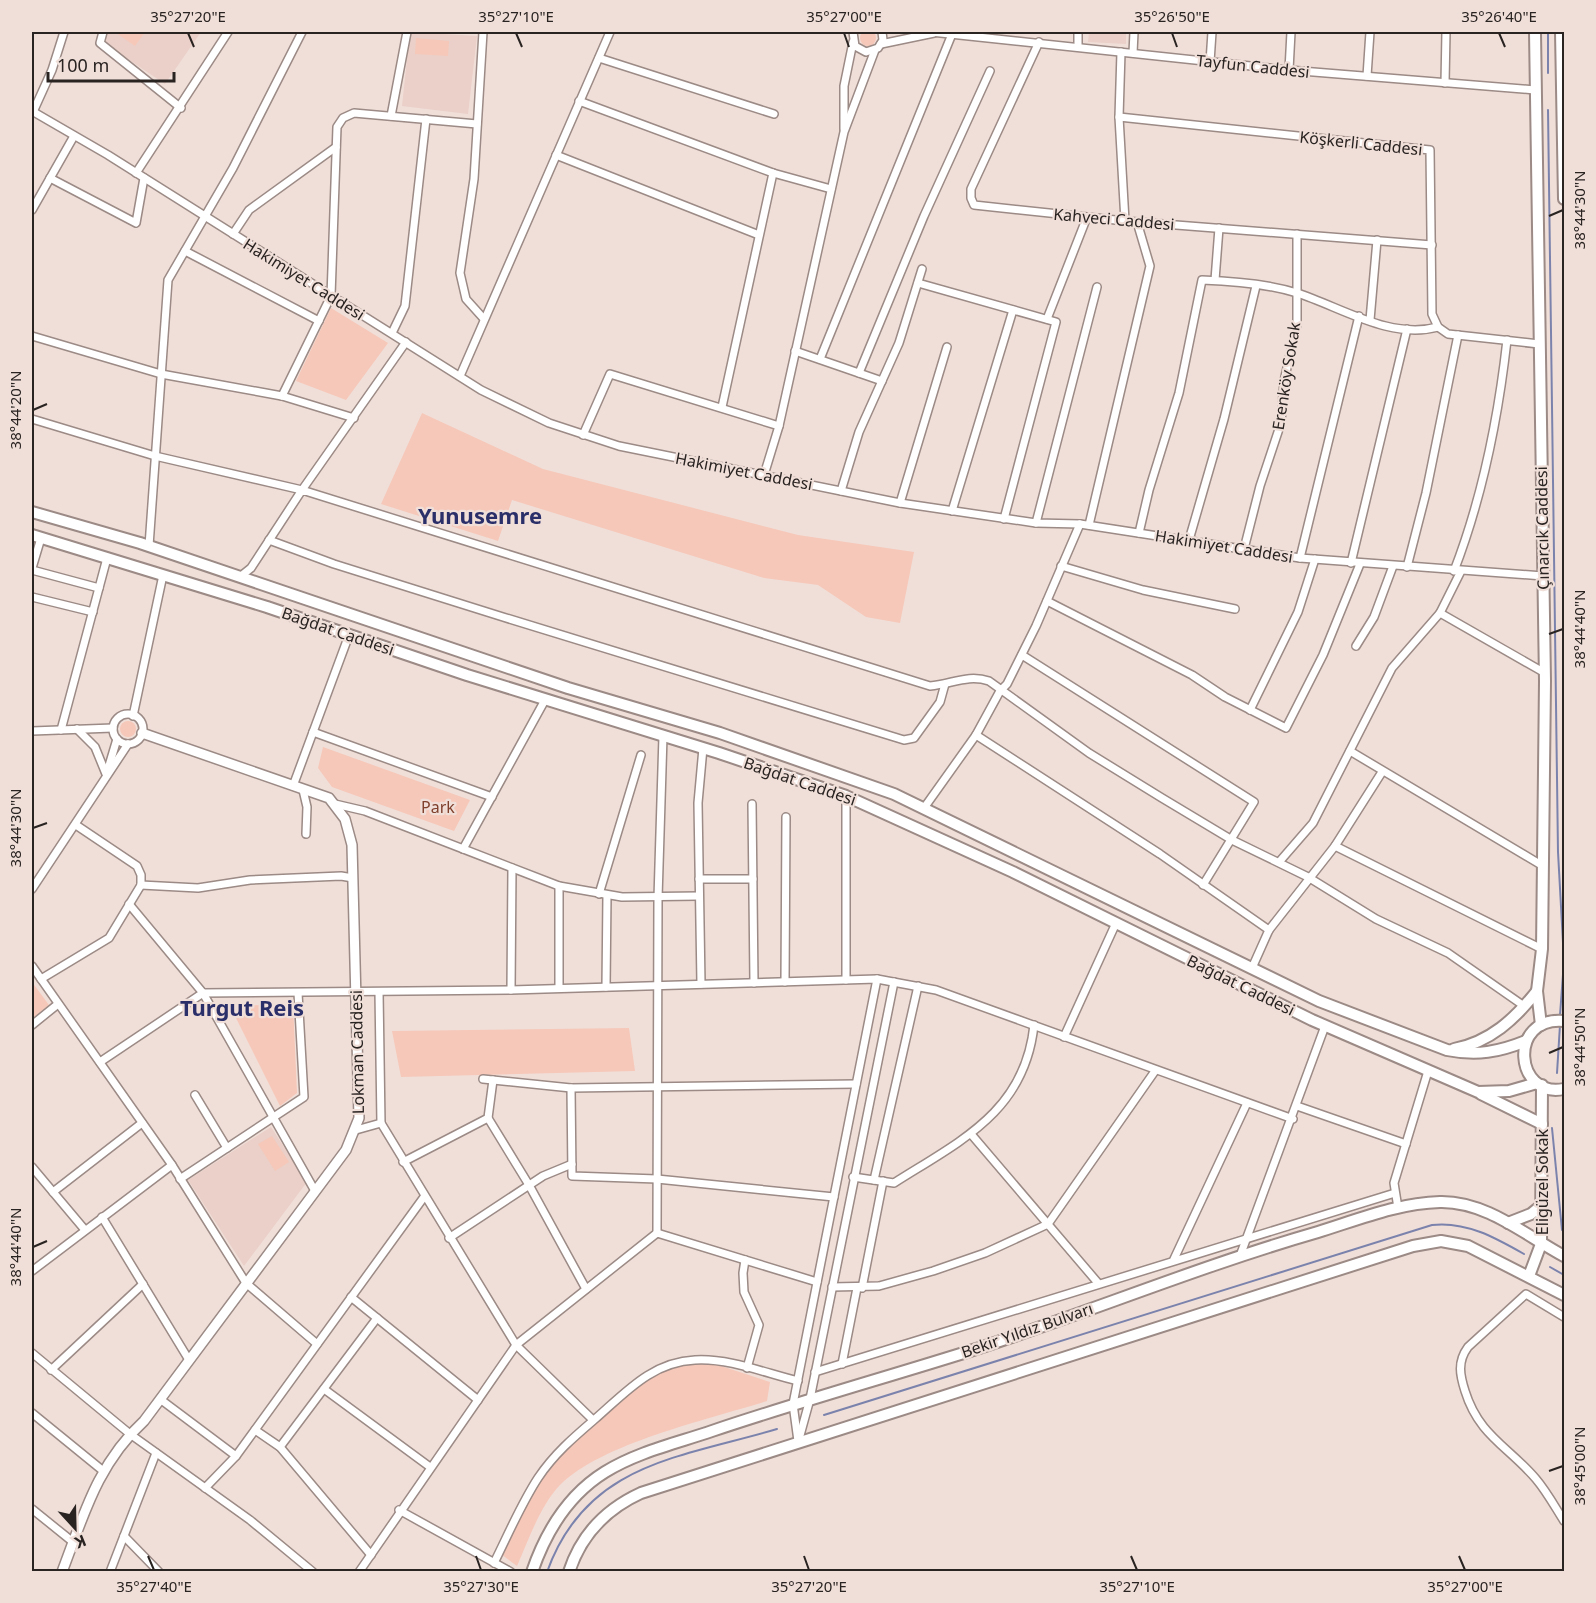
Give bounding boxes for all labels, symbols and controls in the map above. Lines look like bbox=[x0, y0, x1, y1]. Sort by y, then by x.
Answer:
text: 35°27'20"E bbox=[150, 6, 226, 26]
text: 35°27'10"E bbox=[478, 6, 554, 26]
text: 35°27'00"E bbox=[806, 6, 882, 26]
text: 35°26'50"E bbox=[1134, 6, 1210, 26]
text: 35°26'40"E bbox=[1461, 6, 1537, 26]
scale bar bbox=[48, 45, 174, 83]
street label: Tayfun Caddesi bbox=[1195, 49, 1311, 83]
text: 100 m bbox=[57, 53, 109, 77]
street label: Köşkerli Caddesi bbox=[1298, 126, 1424, 160]
text: 38°44'30"N bbox=[1569, 171, 1589, 249]
street label: Kahveci Caddesi bbox=[1053, 203, 1175, 235]
street label: Hakimiyet Caddesi bbox=[239, 233, 369, 325]
street label: Erenköy Sokak bbox=[1267, 320, 1305, 431]
text: 38°44'20"N bbox=[5, 371, 25, 449]
street label: Hakimiyet Caddesi bbox=[674, 447, 814, 495]
street label: Çınarcık Caddesi bbox=[1530, 466, 1554, 590]
district label: Yunusemre bbox=[418, 500, 542, 530]
street label: Hakimiyet Caddesi bbox=[1153, 524, 1295, 568]
text: 38°44'40"N bbox=[1569, 590, 1589, 668]
street label: Bağdat Caddesi bbox=[279, 601, 397, 661]
street label: Bağdat Caddesi bbox=[741, 751, 859, 811]
text: 38°44'30"N bbox=[5, 789, 25, 867]
park label: Park bbox=[421, 796, 455, 818]
street label: Bağdat Caddesi bbox=[1183, 949, 1299, 1021]
street label: Lokman Caddesi bbox=[345, 990, 369, 1114]
district label: Turgut Reis bbox=[180, 992, 304, 1022]
text: 38°44'50"N bbox=[1569, 1008, 1589, 1086]
street label: Eligüzel Sokak bbox=[1531, 1128, 1553, 1235]
text: 38°44'40"N bbox=[5, 1208, 25, 1286]
street label: Bekir Yıldız Bulvarı bbox=[958, 1297, 1096, 1363]
text: 38°45'00"N bbox=[1569, 1427, 1589, 1505]
north arrow bbox=[45, 1498, 105, 1558]
text: K bbox=[71, 1530, 90, 1554]
text: 35°27'40"E bbox=[116, 1576, 192, 1596]
text: 35°27'30"E bbox=[443, 1576, 519, 1596]
text: 35°27'20"E bbox=[771, 1576, 847, 1596]
text: 35°27'10"E bbox=[1099, 1576, 1175, 1596]
text: 35°27'00"E bbox=[1427, 1576, 1503, 1596]

